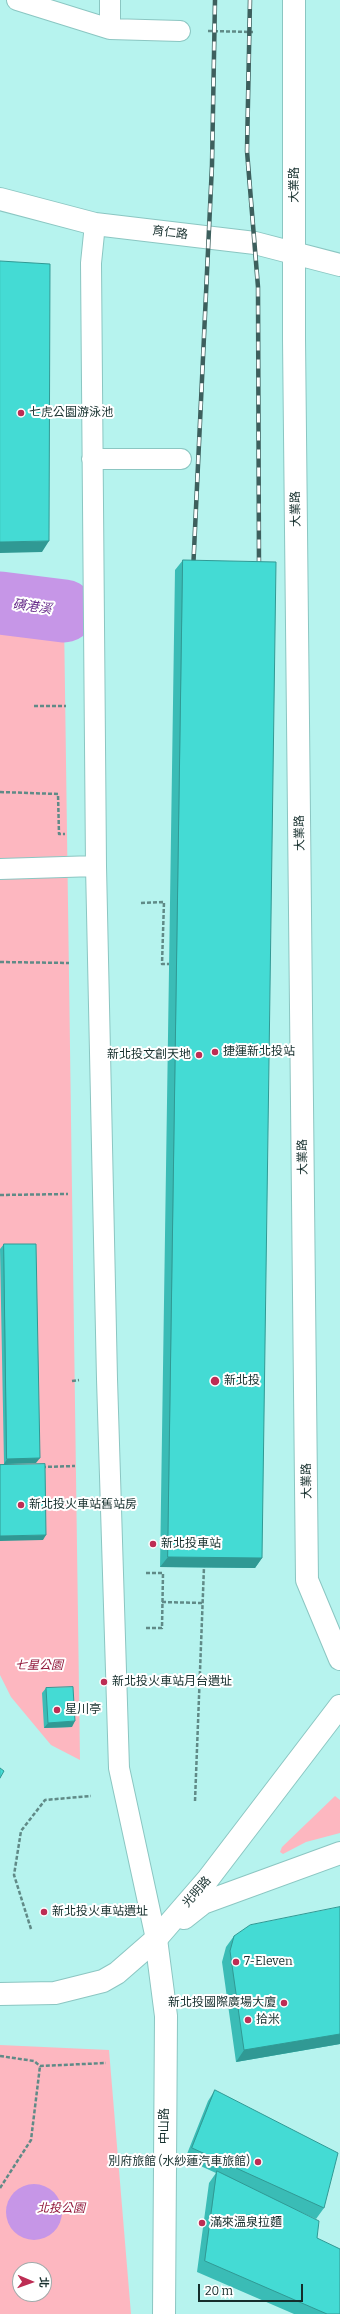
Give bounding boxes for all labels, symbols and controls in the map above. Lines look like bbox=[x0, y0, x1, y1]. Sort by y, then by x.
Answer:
street label: 大業路 bbox=[288, 167, 302, 203]
street label: 育仁路 bbox=[151, 224, 189, 242]
place label: 七虎公園游泳池 bbox=[29, 406, 113, 420]
marker: 七虎公園游泳池 bbox=[16, 408, 26, 418]
street label: 大業路 bbox=[288, 491, 304, 527]
water label: 磺港溪 bbox=[12, 597, 52, 617]
street label: 大業路 bbox=[292, 815, 308, 851]
place label: 捷運新北投站 bbox=[223, 1045, 295, 1059]
marker: 捷運新北投站 bbox=[210, 1047, 220, 1057]
place label: 新北投文創天地 bbox=[107, 1048, 191, 1062]
marker: 新北投文創天地 bbox=[194, 1050, 204, 1060]
street label: 大業路 bbox=[295, 1139, 311, 1175]
place label: 新北投 bbox=[224, 1374, 260, 1388]
marker: 新北投 bbox=[209, 1375, 221, 1387]
street label: 大業路 bbox=[299, 1463, 315, 1499]
place label: 新北投火車站舊站房 bbox=[29, 1498, 137, 1512]
marker: 新北投火車站舊站房 bbox=[16, 1500, 26, 1510]
place label: 新北投車站 bbox=[161, 1537, 221, 1551]
marker: 新北投車站 bbox=[148, 1539, 158, 1549]
park label: 七星公園 bbox=[15, 1659, 63, 1673]
place label: 新北投火車站月台遺址 bbox=[112, 1675, 232, 1689]
marker: 新北投火車站月台遺址 bbox=[99, 1677, 109, 1687]
place label: 星川亭 bbox=[65, 1703, 101, 1717]
marker: 星川亭 bbox=[52, 1705, 62, 1715]
street label: 光明路 bbox=[180, 1874, 214, 1910]
place label: 新北投火車站遺址 bbox=[52, 1905, 148, 1919]
marker: 新北投火車站遺址 bbox=[39, 1907, 49, 1917]
place label: 7-Eleven bbox=[244, 1955, 293, 1969]
marker: 7-Eleven bbox=[231, 1957, 241, 1967]
place label: 新北投國際廣場大廈 bbox=[168, 1996, 276, 2010]
marker: 新北投國際廣場大廈 bbox=[279, 1998, 289, 2008]
place label: 拾米 bbox=[256, 2013, 280, 2027]
marker: 拾米 bbox=[243, 2015, 253, 2025]
street label: 中山路 bbox=[158, 2108, 172, 2144]
place label: 別府旅館 (水紗蓮汽車旅館) bbox=[108, 2155, 250, 2169]
marker: 別府旅館 (水紗蓮汽車旅館) bbox=[253, 2157, 263, 2167]
park label: 北投公園 bbox=[37, 2202, 85, 2216]
place label: 滿來溫泉拉麵 bbox=[210, 2216, 282, 2230]
marker: 滿來溫泉拉麵 bbox=[197, 2218, 207, 2228]
north arrow bbox=[12, 2262, 52, 2302]
scale bar bbox=[200, 2276, 305, 2302]
text: 北 bbox=[37, 2277, 50, 2288]
text: 20 m bbox=[205, 2284, 233, 2298]

